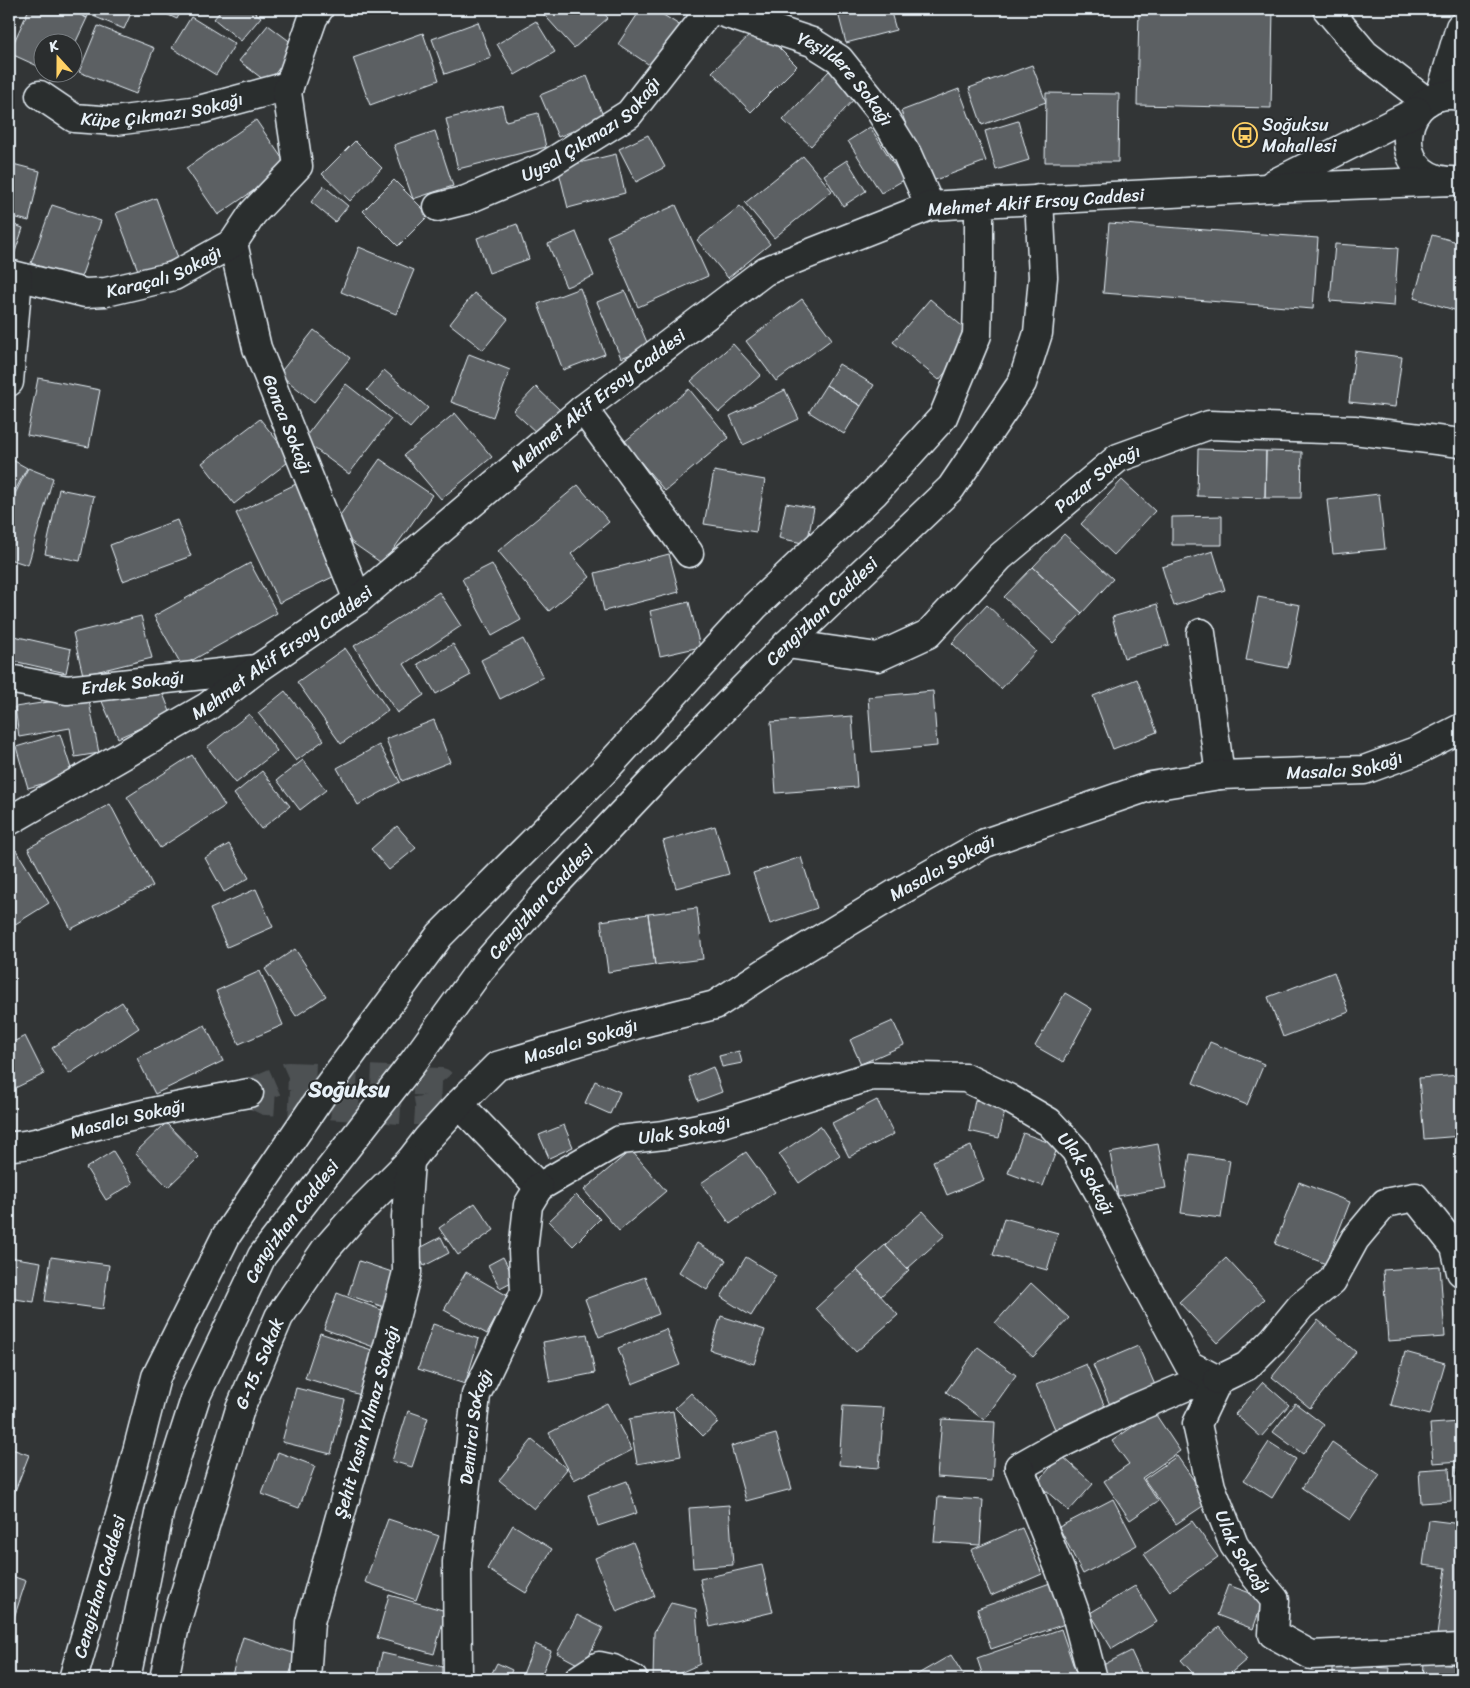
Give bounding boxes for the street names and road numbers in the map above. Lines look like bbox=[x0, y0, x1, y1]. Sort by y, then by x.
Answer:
street label: Yeşildere Sokağı bbox=[793, 22, 902, 133]
street label: Uysal Çıkmazı Sokağı bbox=[516, 69, 669, 191]
street label: Küpe Çıkmazı Sokağı bbox=[80, 83, 247, 137]
street label: Mehmet Akif Ersoy Caddesi bbox=[927, 178, 1146, 226]
street label: Karaçalı Sokağı bbox=[103, 236, 228, 307]
street label: Mehmet Akif Ersoy Caddesi bbox=[503, 320, 694, 480]
street label: Gonca Sokağı bbox=[253, 369, 322, 479]
street label: Pazar Sokağı bbox=[1047, 435, 1145, 521]
street label: Cengizhan Caddesi bbox=[757, 548, 887, 674]
street label: Mehmet Akif Ersoy Caddesi bbox=[185, 577, 381, 729]
street label: Erdek Sokağı bbox=[79, 661, 186, 704]
street label: Masalcı Sokağı bbox=[1286, 741, 1407, 789]
street label: Masalcı Sokağı bbox=[883, 825, 999, 910]
street label: Cengizhan Caddesi bbox=[480, 835, 603, 967]
street label: Masalcı Sokağı bbox=[519, 1009, 642, 1073]
street label: Masalcı Sokağı bbox=[66, 1089, 188, 1148]
street label: Ulak Sokağı bbox=[636, 1106, 735, 1154]
street label: Ulak Sokağı bbox=[1049, 1124, 1124, 1221]
street label: Cengizhan Caddesi bbox=[235, 1151, 348, 1289]
street label: G-15. Sokak bbox=[226, 1312, 293, 1415]
street label: Şehit Yasin Yılmaz Sokağı bbox=[324, 1322, 409, 1522]
street label: Demirci Sokağı bbox=[450, 1363, 502, 1486]
street label: Ulak Sokağı bbox=[1206, 1505, 1280, 1601]
street label: Cengizhan Caddesi bbox=[64, 1510, 136, 1662]

